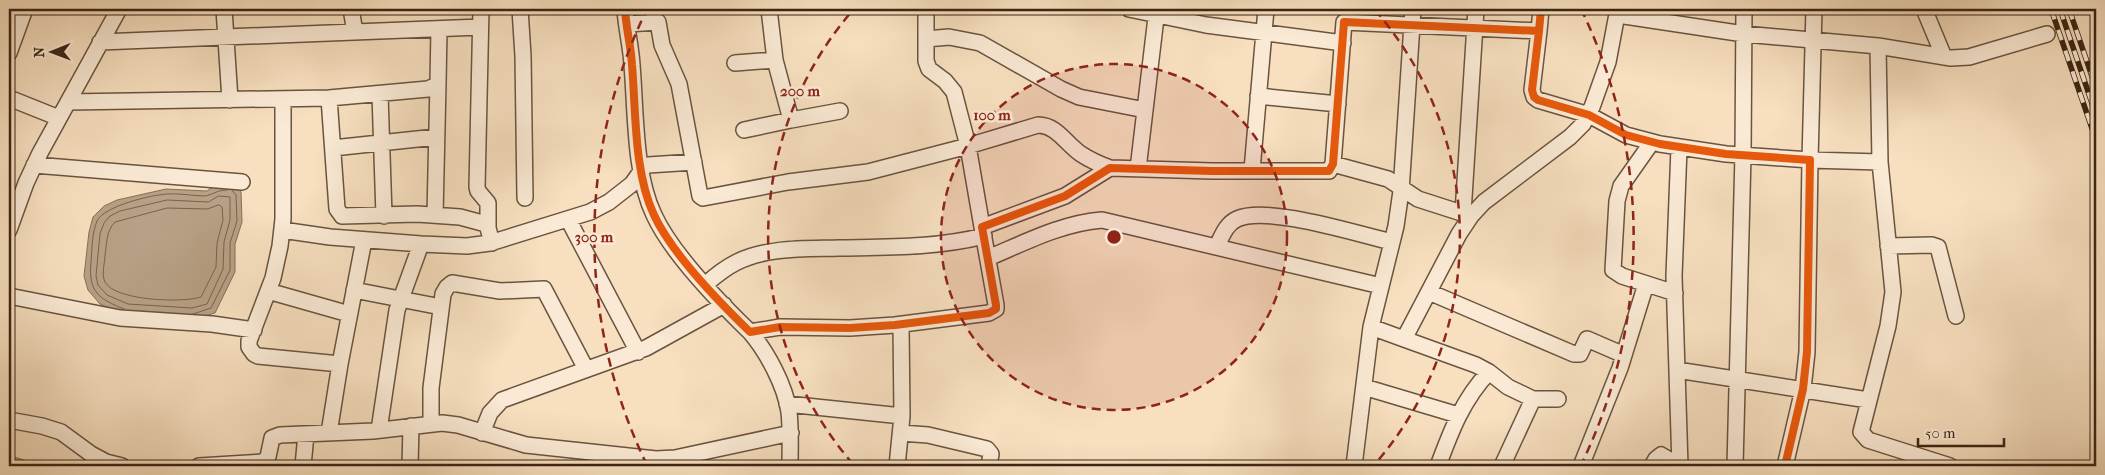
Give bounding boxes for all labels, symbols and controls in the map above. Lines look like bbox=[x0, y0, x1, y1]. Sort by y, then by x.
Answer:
north arrow bbox=[28, 28, 78, 78]
text: N bbox=[31, 46, 48, 58]
text: 200 m bbox=[780, 82, 820, 100]
text: 100 m bbox=[973, 106, 1011, 124]
text: 300 m bbox=[575, 228, 614, 246]
centre of rings bbox=[1105, 228, 1123, 246]
scale bar bbox=[1918, 415, 2004, 447]
text: 50 m bbox=[1925, 424, 1956, 442]

